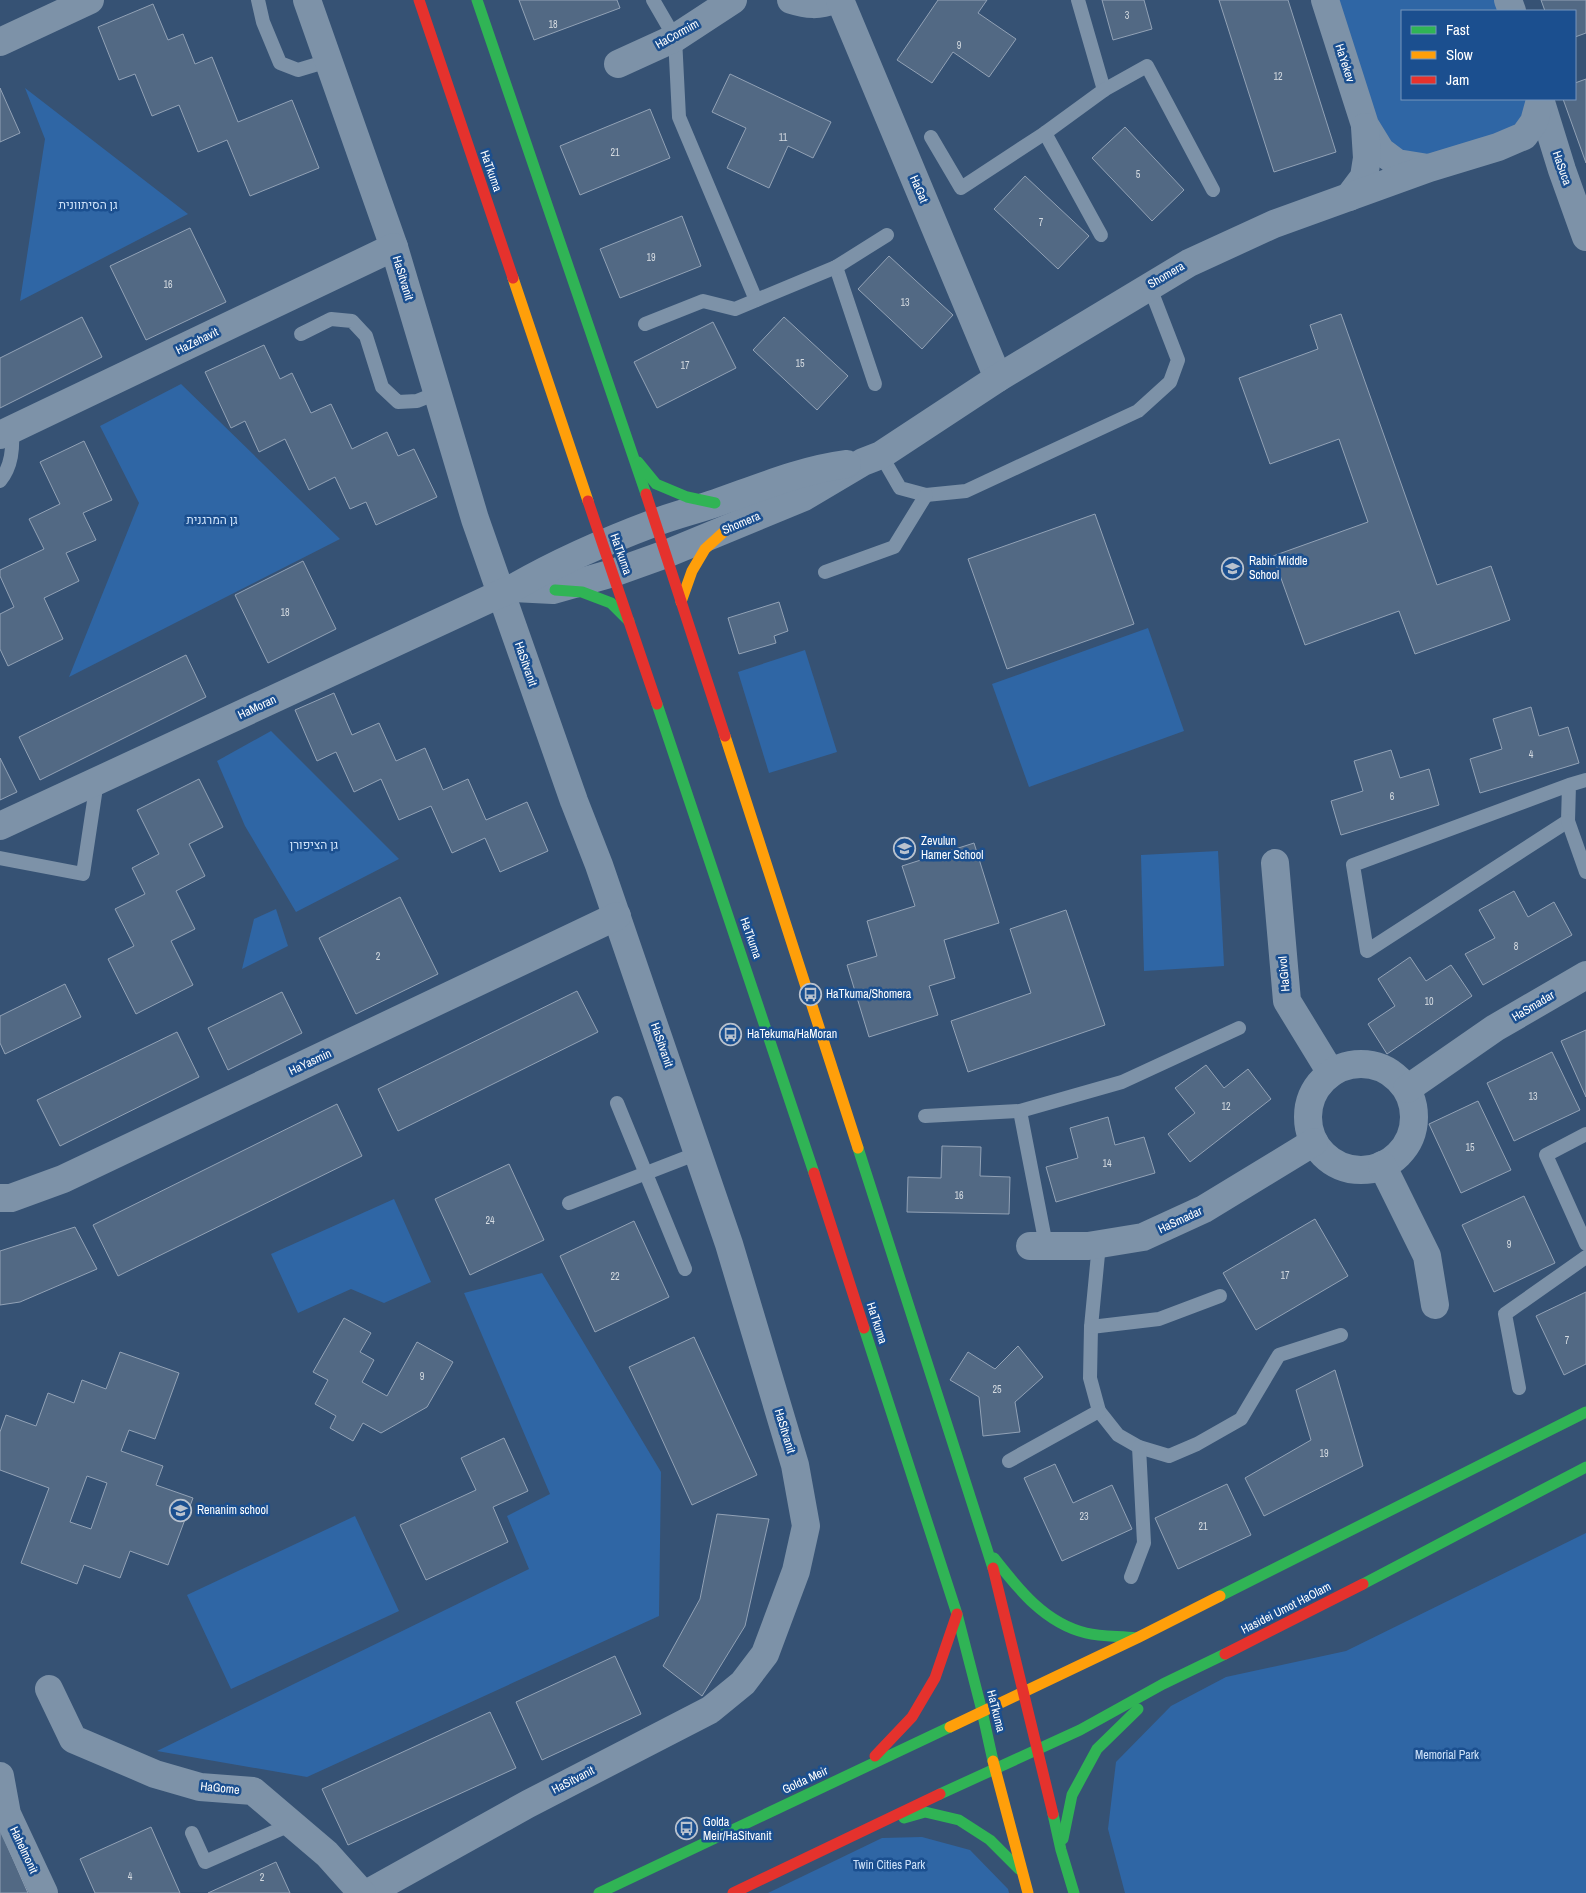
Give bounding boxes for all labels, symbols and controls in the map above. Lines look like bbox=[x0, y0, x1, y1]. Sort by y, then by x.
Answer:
house number: 3 bbox=[1125, 9, 1130, 22]
legend bbox=[1401, 10, 1576, 100]
street label: HaCormim bbox=[652, 15, 702, 53]
house number: 18 bbox=[548, 18, 558, 31]
text: Fast bbox=[1446, 19, 1470, 40]
house number: 9 bbox=[957, 39, 962, 52]
street label: HaYekev bbox=[1331, 42, 1359, 84]
text: Slow bbox=[1446, 44, 1473, 65]
text: Jam bbox=[1446, 69, 1469, 90]
house number: 12 bbox=[1273, 70, 1283, 83]
house number: 11 bbox=[779, 131, 788, 144]
house number: 21 bbox=[610, 146, 620, 159]
street label: HaTkuma bbox=[476, 148, 506, 194]
street label: HaSuca bbox=[1549, 149, 1575, 188]
house number: 5 bbox=[1136, 168, 1141, 181]
street label: HaGat bbox=[906, 173, 932, 205]
park label: גן הסיתוונית bbox=[58, 197, 118, 213]
house number: 7 bbox=[1039, 216, 1044, 229]
house number: 19 bbox=[646, 251, 656, 264]
street label: HaSitvanit bbox=[389, 254, 417, 303]
street label: Shomera bbox=[1145, 258, 1188, 292]
house number: 16 bbox=[163, 278, 173, 291]
house number: 13 bbox=[900, 296, 910, 309]
street label: HaZehavit bbox=[173, 324, 221, 358]
house number: 15 bbox=[795, 357, 805, 370]
house number: 17 bbox=[680, 359, 690, 372]
street label: Shomera bbox=[719, 508, 763, 538]
park label: גן המרגנית bbox=[186, 512, 238, 528]
street label: HaTkuma bbox=[606, 531, 636, 577]
place label: Rabin Middle School bbox=[1249, 553, 1308, 583]
school or university icon: Rabin Middle School bbox=[1221, 556, 1245, 580]
house number: 18 bbox=[280, 606, 290, 619]
street label: HaSitvanit bbox=[511, 640, 541, 689]
street label: HaMoran bbox=[235, 691, 279, 723]
house number: 4 bbox=[1529, 748, 1534, 761]
house number: 6 bbox=[1390, 790, 1395, 803]
place label: Zevulun Hamer School bbox=[921, 833, 983, 863]
school or university icon: Zevulun Hamer School bbox=[893, 836, 917, 860]
park label: גן הציפורן bbox=[290, 837, 339, 853]
street label: HaTkuma bbox=[736, 915, 766, 961]
house number: 8 bbox=[1514, 940, 1519, 953]
house number: 2 bbox=[376, 950, 381, 963]
street label: HaGivol bbox=[1274, 956, 1294, 992]
bus stop icon: HaTkuma/Shomera bbox=[798, 982, 822, 1006]
place label: HaTkuma/Shomera bbox=[826, 986, 912, 1002]
street label: HaSmadar bbox=[1509, 987, 1558, 1025]
house number: 10 bbox=[1424, 995, 1434, 1008]
street label: HaSitvanit bbox=[647, 1021, 677, 1070]
bus stop icon: HaTekuma/HaMoran bbox=[719, 1022, 743, 1046]
place label: HaTekuma/HaMoran bbox=[747, 1026, 837, 1042]
street label: HaYasmin bbox=[286, 1045, 334, 1079]
house number: 13 bbox=[1528, 1090, 1538, 1103]
house number: 12 bbox=[1221, 1100, 1231, 1113]
house number: 15 bbox=[1465, 1141, 1475, 1154]
house number: 14 bbox=[1102, 1157, 1112, 1170]
house number: 16 bbox=[954, 1189, 964, 1202]
street label: HaSmadar bbox=[1155, 1203, 1205, 1237]
house number: 24 bbox=[485, 1214, 495, 1227]
house number: 9 bbox=[1507, 1238, 1512, 1251]
house number: 17 bbox=[1280, 1269, 1290, 1282]
house number: 22 bbox=[610, 1270, 620, 1283]
street label: HaTkuma bbox=[863, 1300, 891, 1346]
house number: 7 bbox=[1565, 1334, 1570, 1347]
house number: 9 bbox=[420, 1370, 425, 1383]
house number: 25 bbox=[992, 1383, 1002, 1396]
street label: HaSitvanit bbox=[771, 1407, 799, 1456]
house number: 19 bbox=[1319, 1447, 1329, 1460]
school or university icon: Renanim school bbox=[169, 1498, 193, 1522]
place label: Renanim school bbox=[197, 1502, 268, 1518]
house number: 23 bbox=[1079, 1510, 1089, 1523]
house number: 21 bbox=[1198, 1520, 1208, 1533]
street label: Hasidei Umot HaOlam bbox=[1238, 1578, 1334, 1638]
street label: HaTkuma bbox=[983, 1688, 1009, 1734]
park label: Memorial Park bbox=[1415, 1747, 1479, 1763]
street label: HaSitvanit bbox=[549, 1762, 597, 1798]
street label: Golda Meir bbox=[780, 1762, 831, 1798]
street label: HaGome bbox=[200, 1778, 240, 1798]
place label: Golda Meir/HaSitvanit bbox=[703, 1814, 772, 1844]
bus stop icon: Golda Meir/HaSitvanit bbox=[675, 1817, 699, 1841]
street label: Hahelmonit bbox=[6, 1824, 42, 1876]
park label: Twin Cities Park bbox=[853, 1857, 925, 1873]
house number: 4 bbox=[128, 1870, 133, 1883]
house number: 2 bbox=[260, 1871, 265, 1884]

